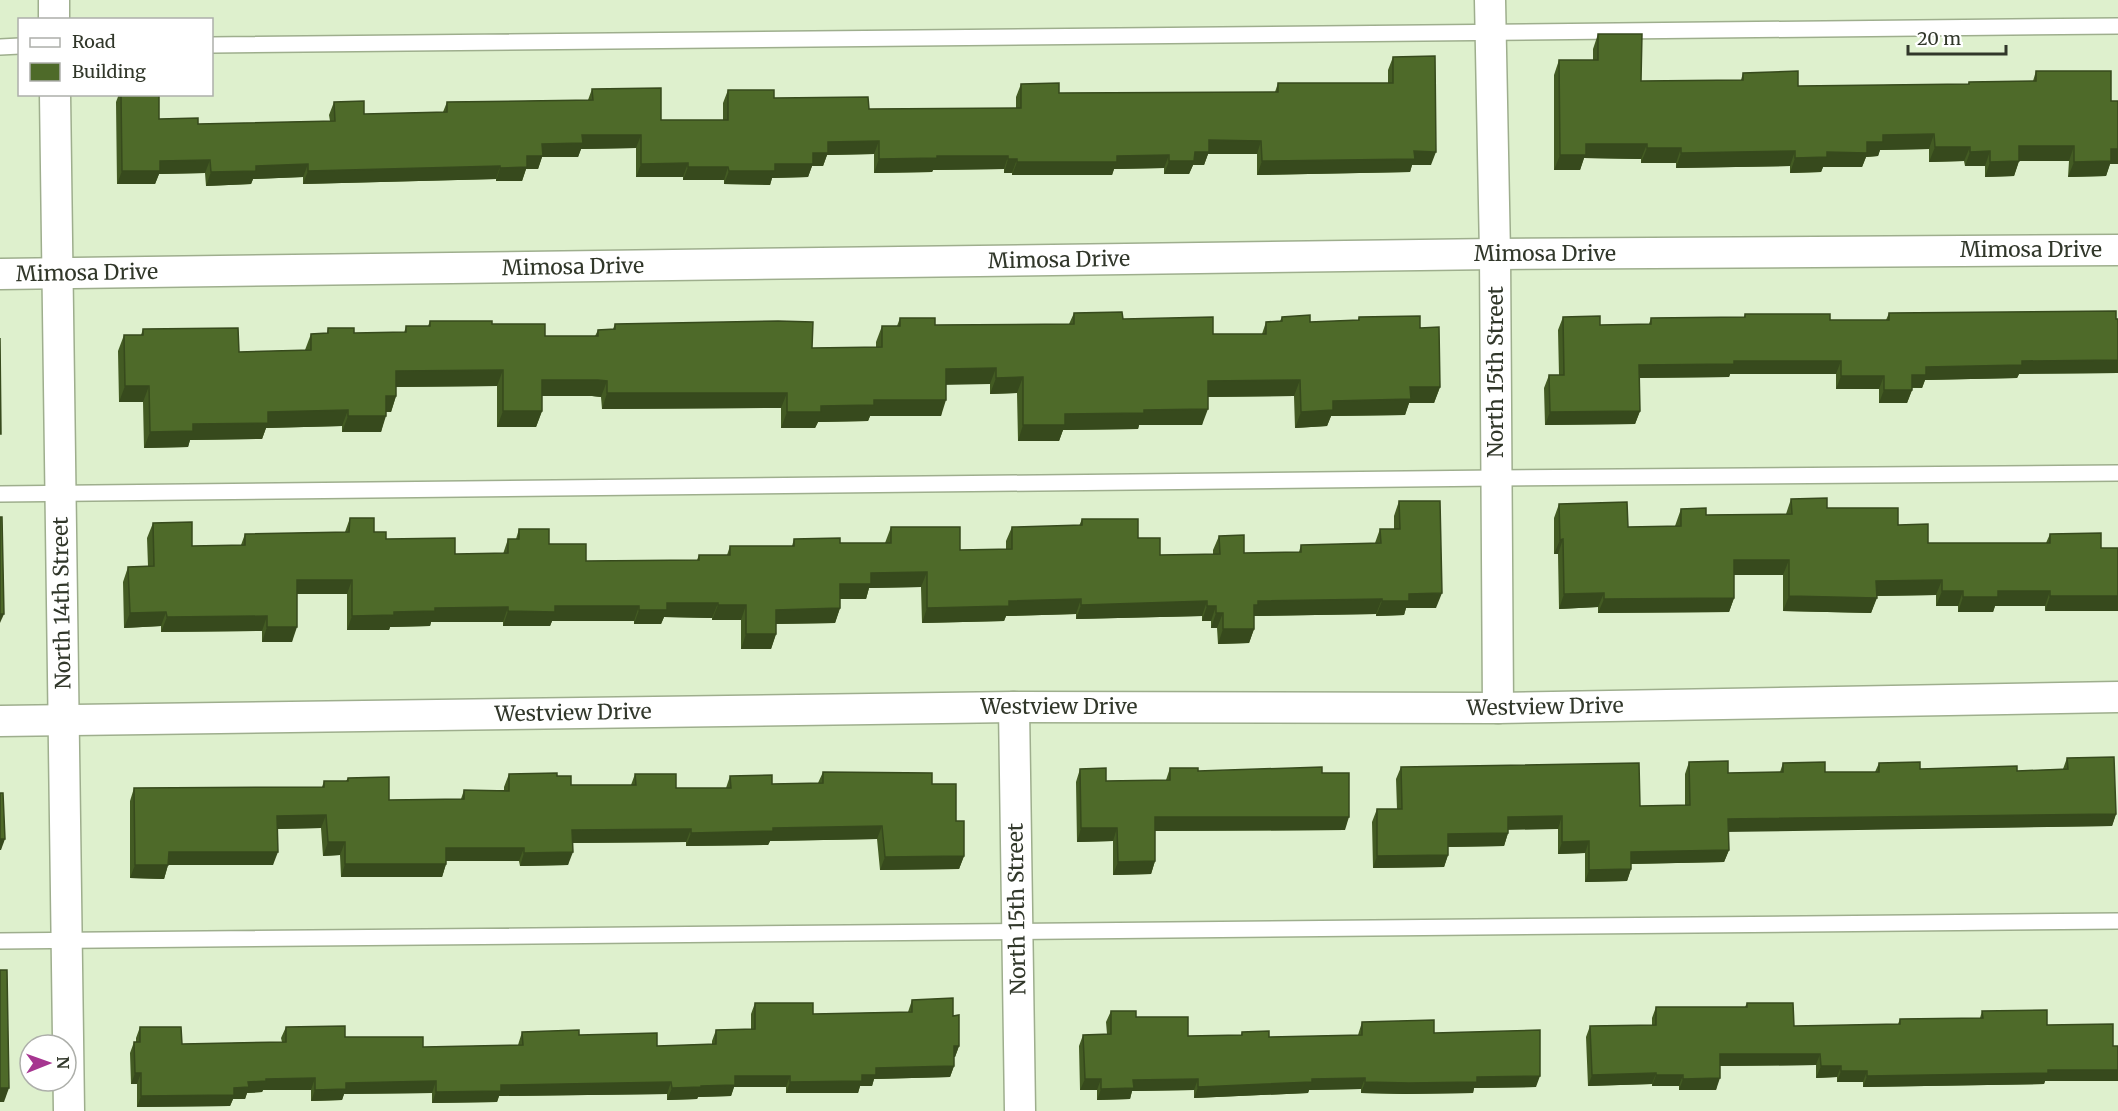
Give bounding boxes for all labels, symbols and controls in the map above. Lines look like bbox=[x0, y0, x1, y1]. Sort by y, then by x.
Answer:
legend bbox=[18, 18, 213, 96]
scale bar bbox=[1908, 18, 2006, 56]
text: 20 m bbox=[1917, 27, 1961, 50]
text: Road bbox=[72, 30, 116, 53]
text: Building bbox=[72, 60, 146, 83]
street label: Mimosa Drive bbox=[1960, 236, 2102, 263]
street label: Mimosa Drive bbox=[1474, 240, 1616, 267]
street label: Mimosa Drive bbox=[988, 245, 1130, 274]
street label: Mimosa Drive bbox=[502, 252, 644, 281]
street label: Mimosa Drive bbox=[16, 258, 158, 287]
street label: North 15th Street bbox=[1482, 286, 1509, 458]
street label: North 14th Street bbox=[46, 517, 77, 690]
street label: Westview Drive bbox=[1465, 692, 1624, 721]
street label: Westview Drive bbox=[980, 693, 1138, 720]
street label: Westview Drive bbox=[493, 698, 652, 727]
street label: North 15th Street bbox=[1002, 823, 1031, 995]
north arrow bbox=[18, 1033, 78, 1093]
text: N bbox=[53, 1056, 73, 1070]

